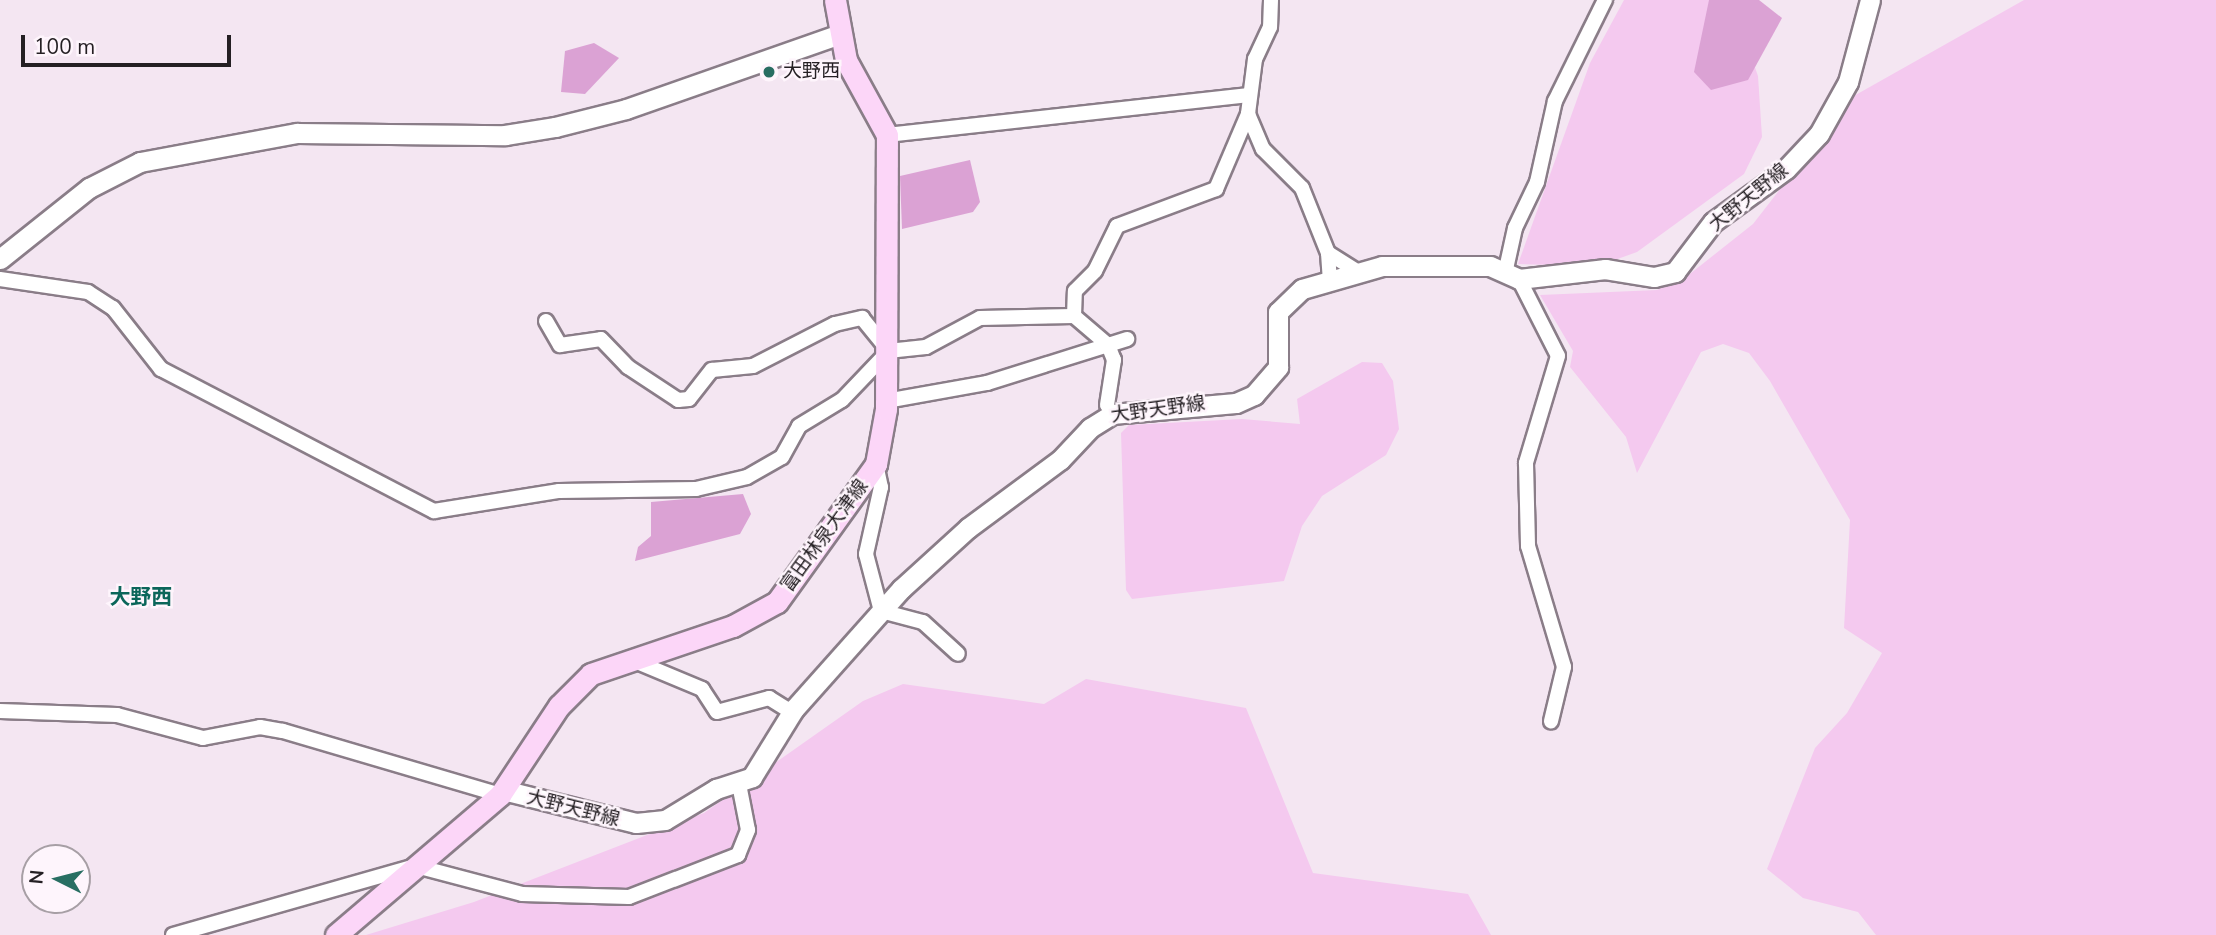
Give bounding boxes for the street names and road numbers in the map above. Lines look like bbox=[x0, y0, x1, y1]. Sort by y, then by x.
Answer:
street label: 大野天野線 bbox=[1705, 159, 1793, 237]
street label: 大野天野線 bbox=[1109, 392, 1207, 428]
street label: 富田林泉大津線 bbox=[777, 475, 873, 597]
street label: 大野天野線 bbox=[524, 786, 622, 832]

